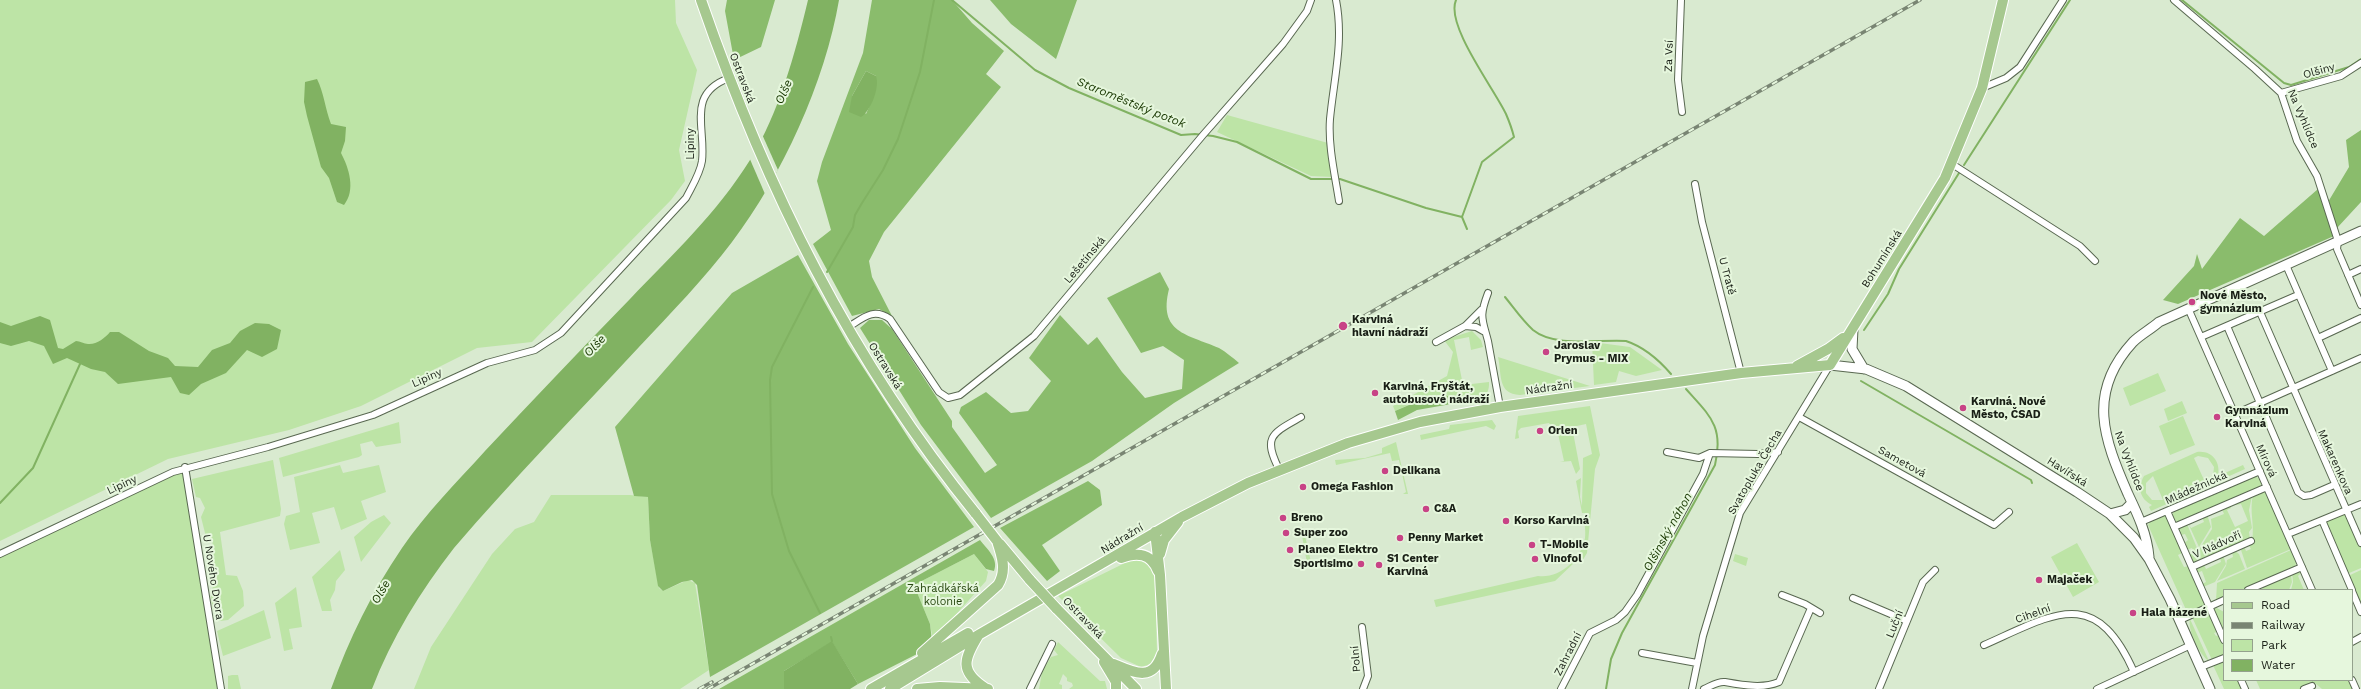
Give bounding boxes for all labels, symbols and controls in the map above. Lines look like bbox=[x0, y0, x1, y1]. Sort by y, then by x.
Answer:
street label: Za Vsí bbox=[1662, 40, 1676, 72]
street label: Ostravská bbox=[726, 51, 758, 105]
street label: Olšiny bbox=[2301, 60, 2337, 82]
water label: Staroměstský potok bbox=[1075, 75, 1187, 131]
water label: Olše bbox=[772, 77, 796, 107]
street label: Na Vyhlídce bbox=[2285, 87, 2321, 151]
street label: Lipiny bbox=[684, 128, 698, 160]
street label: Bohumínská bbox=[1859, 228, 1905, 290]
street label: Lešetínská bbox=[1062, 234, 1108, 286]
street label: U Tratě bbox=[1716, 256, 1738, 296]
place label: Nové Město, gymnázium bbox=[2200, 289, 2267, 315]
marker: Nové Město, gymnázium bbox=[2187, 297, 2197, 307]
place label: Karviná hlavní nádraží bbox=[1352, 313, 1428, 339]
marker: Karviná hlavní nádraží bbox=[1337, 320, 1349, 332]
water label: Olše bbox=[581, 332, 609, 360]
place label: Jaroslav Prymus - MIX bbox=[1554, 339, 1628, 365]
street label: Ostravská bbox=[865, 340, 905, 392]
marker: Jaroslav Prymus - MIX bbox=[1541, 347, 1551, 357]
street label: Lipiny bbox=[410, 366, 444, 390]
street label: Nádražní bbox=[1525, 378, 1573, 398]
place label: Karviná, Fryštát, autobusové nádraží bbox=[1383, 380, 1489, 406]
marker: Karviná, Fryštát, autobusové nádraží bbox=[1370, 388, 1380, 398]
place label: Karviná, Nové Město, ČSAD bbox=[1971, 395, 2046, 421]
marker: Karviná, Nové Město, ČSAD bbox=[1958, 403, 1968, 413]
place label: Gymnázium Karviná bbox=[2225, 404, 2289, 430]
marker: Gymnázium Karviná bbox=[2212, 412, 2222, 422]
place label: Orlen bbox=[1548, 424, 1578, 438]
marker: Orlen bbox=[1535, 426, 1545, 436]
street label: Svatopluka Čecha bbox=[1725, 427, 1785, 517]
street label: Makarenkova bbox=[2315, 427, 2355, 497]
street label: Na Vyhlídce bbox=[2112, 429, 2146, 493]
street label: Mírová bbox=[2253, 442, 2279, 480]
street label: Sametová bbox=[1876, 443, 1928, 481]
street label: Havířská bbox=[2044, 454, 2090, 490]
place label: Delikana bbox=[1393, 464, 1440, 478]
marker: Delikana bbox=[1380, 466, 1390, 476]
street label: Mládežnická bbox=[2163, 468, 2229, 508]
street label: Lipiny bbox=[105, 472, 139, 498]
place label: Omega Fashion bbox=[1311, 480, 1393, 494]
marker: Omega Fashion bbox=[1298, 482, 1308, 492]
water label: Olšinský náhon bbox=[1640, 490, 1696, 574]
place label: C&A bbox=[1434, 502, 1456, 516]
marker: C&A bbox=[1421, 504, 1431, 514]
place label: Breno bbox=[1291, 511, 1323, 525]
marker: Breno bbox=[1278, 513, 1288, 523]
place label: Korso Karviná bbox=[1514, 514, 1589, 528]
marker: Korso Karviná bbox=[1501, 516, 1511, 526]
street label: Nádražní bbox=[1098, 521, 1146, 557]
place label: Super zoo bbox=[1294, 526, 1348, 540]
marker: Super zoo bbox=[1281, 528, 1291, 538]
street label: V Nádvoří bbox=[2191, 528, 2243, 562]
place label: Penny Market bbox=[1408, 531, 1483, 545]
street label: U Nového Dvora bbox=[200, 533, 226, 621]
marker: Penny Market bbox=[1395, 533, 1405, 543]
place label: T-Mobile bbox=[1540, 538, 1589, 552]
marker: T-Mobile bbox=[1527, 540, 1537, 550]
place label: Planeo Elektro bbox=[1298, 543, 1378, 557]
marker: Planeo Elektro bbox=[1285, 545, 1295, 555]
place label: S1 Center Karviná bbox=[1387, 552, 1439, 578]
place label: Vinofol bbox=[1543, 552, 1582, 566]
marker: Vinofol bbox=[1530, 554, 1540, 564]
place label: Sportisimo bbox=[1294, 557, 1353, 571]
marker: Sportisimo bbox=[1356, 559, 1366, 569]
marker: S1 Center Karviná bbox=[1374, 560, 1384, 570]
place label: Majaček bbox=[2047, 573, 2092, 587]
marker: Majaček bbox=[2034, 575, 2044, 585]
water label: Olše bbox=[368, 577, 394, 607]
park label: Zahrádkářská kolonie bbox=[907, 582, 979, 608]
legend bbox=[2223, 589, 2353, 681]
street label: Ostravská bbox=[1060, 594, 1106, 642]
text: Road bbox=[2261, 598, 2290, 612]
street label: Cihelní bbox=[2013, 602, 2053, 626]
place label: Hala házené bbox=[2141, 606, 2207, 620]
street label: Luční bbox=[1883, 608, 1907, 640]
marker: Hala házené bbox=[2128, 608, 2138, 618]
text: Railway bbox=[2261, 618, 2305, 632]
street label: Zahradní bbox=[1551, 630, 1585, 678]
text: Park bbox=[2261, 638, 2287, 652]
street label: Polní bbox=[1348, 645, 1364, 673]
text: Water bbox=[2261, 658, 2295, 672]

